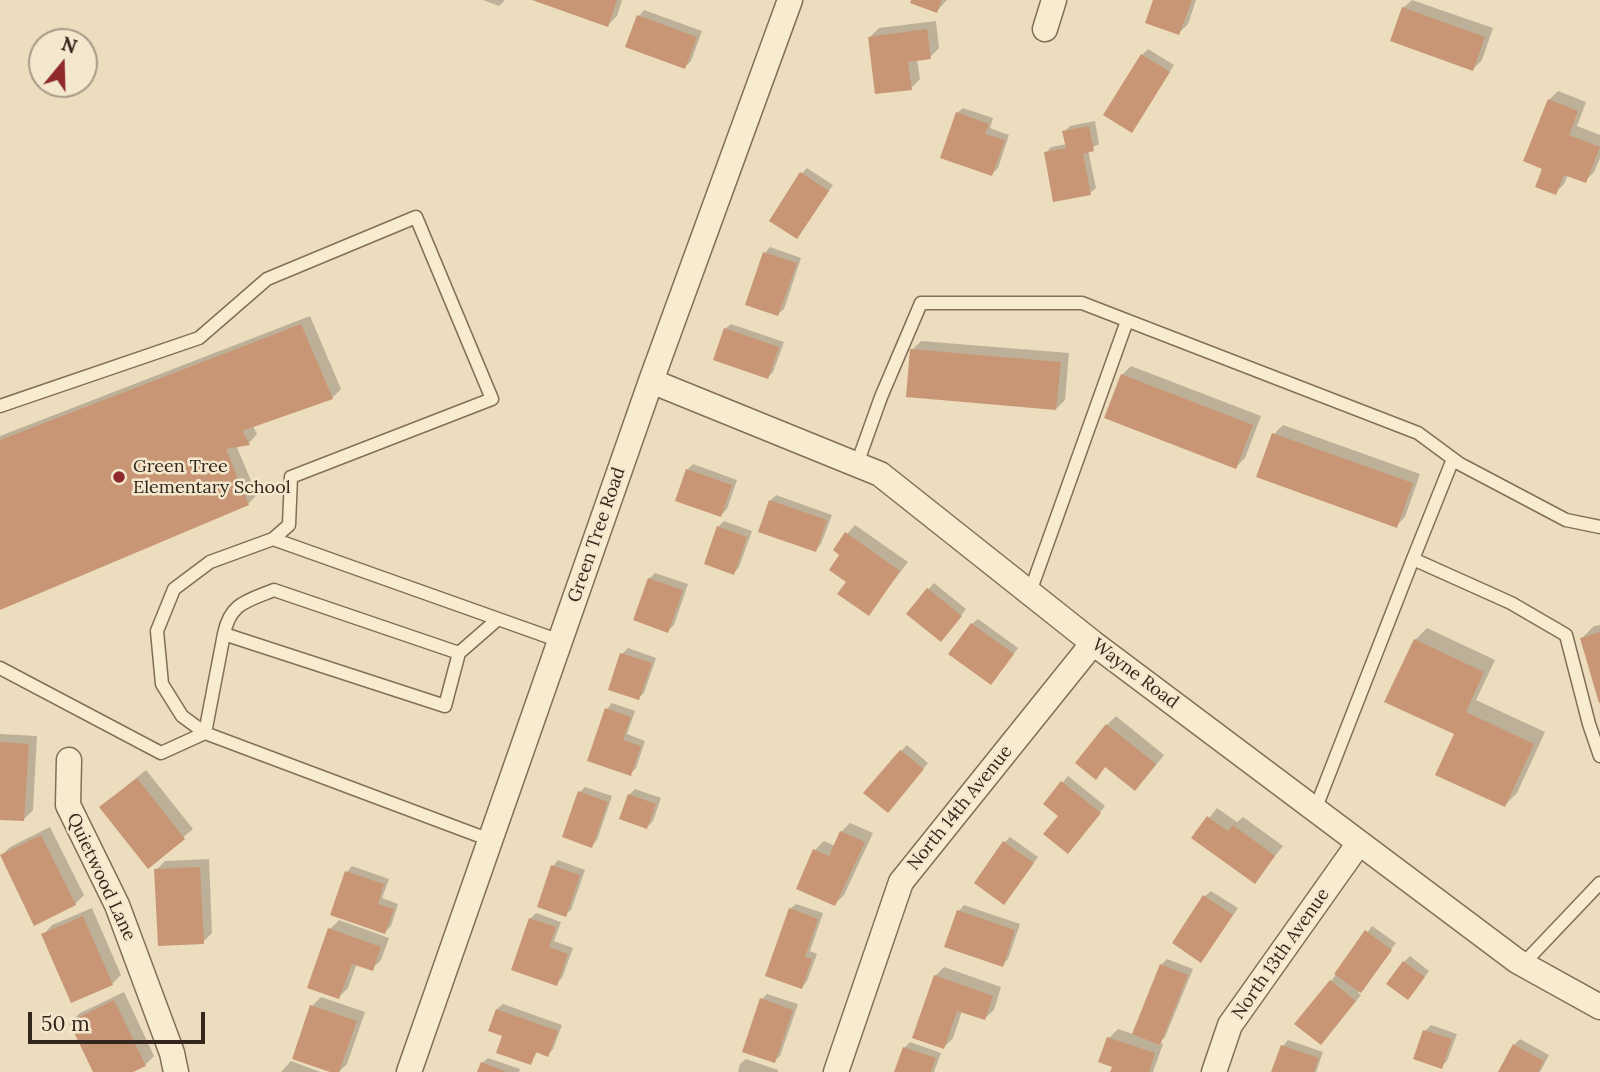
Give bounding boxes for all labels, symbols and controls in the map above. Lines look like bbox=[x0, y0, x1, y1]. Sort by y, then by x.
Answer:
north arrow bbox=[28, 28, 98, 98]
text: N bbox=[58, 31, 80, 59]
place label: Green Tree Elementary School bbox=[133, 456, 291, 498]
street label: Green Tree Road bbox=[564, 465, 630, 605]
marker: Green Tree Elementary School bbox=[111, 469, 127, 485]
street label: Wayne Road bbox=[1087, 634, 1183, 714]
street label: North 14th Avenue bbox=[903, 741, 1017, 875]
street label: Quietwood Lane bbox=[62, 810, 140, 944]
street label: North 13th Avenue bbox=[1228, 884, 1334, 1024]
scale bar bbox=[32, 998, 208, 1042]
text: 50 m bbox=[41, 1010, 90, 1037]

